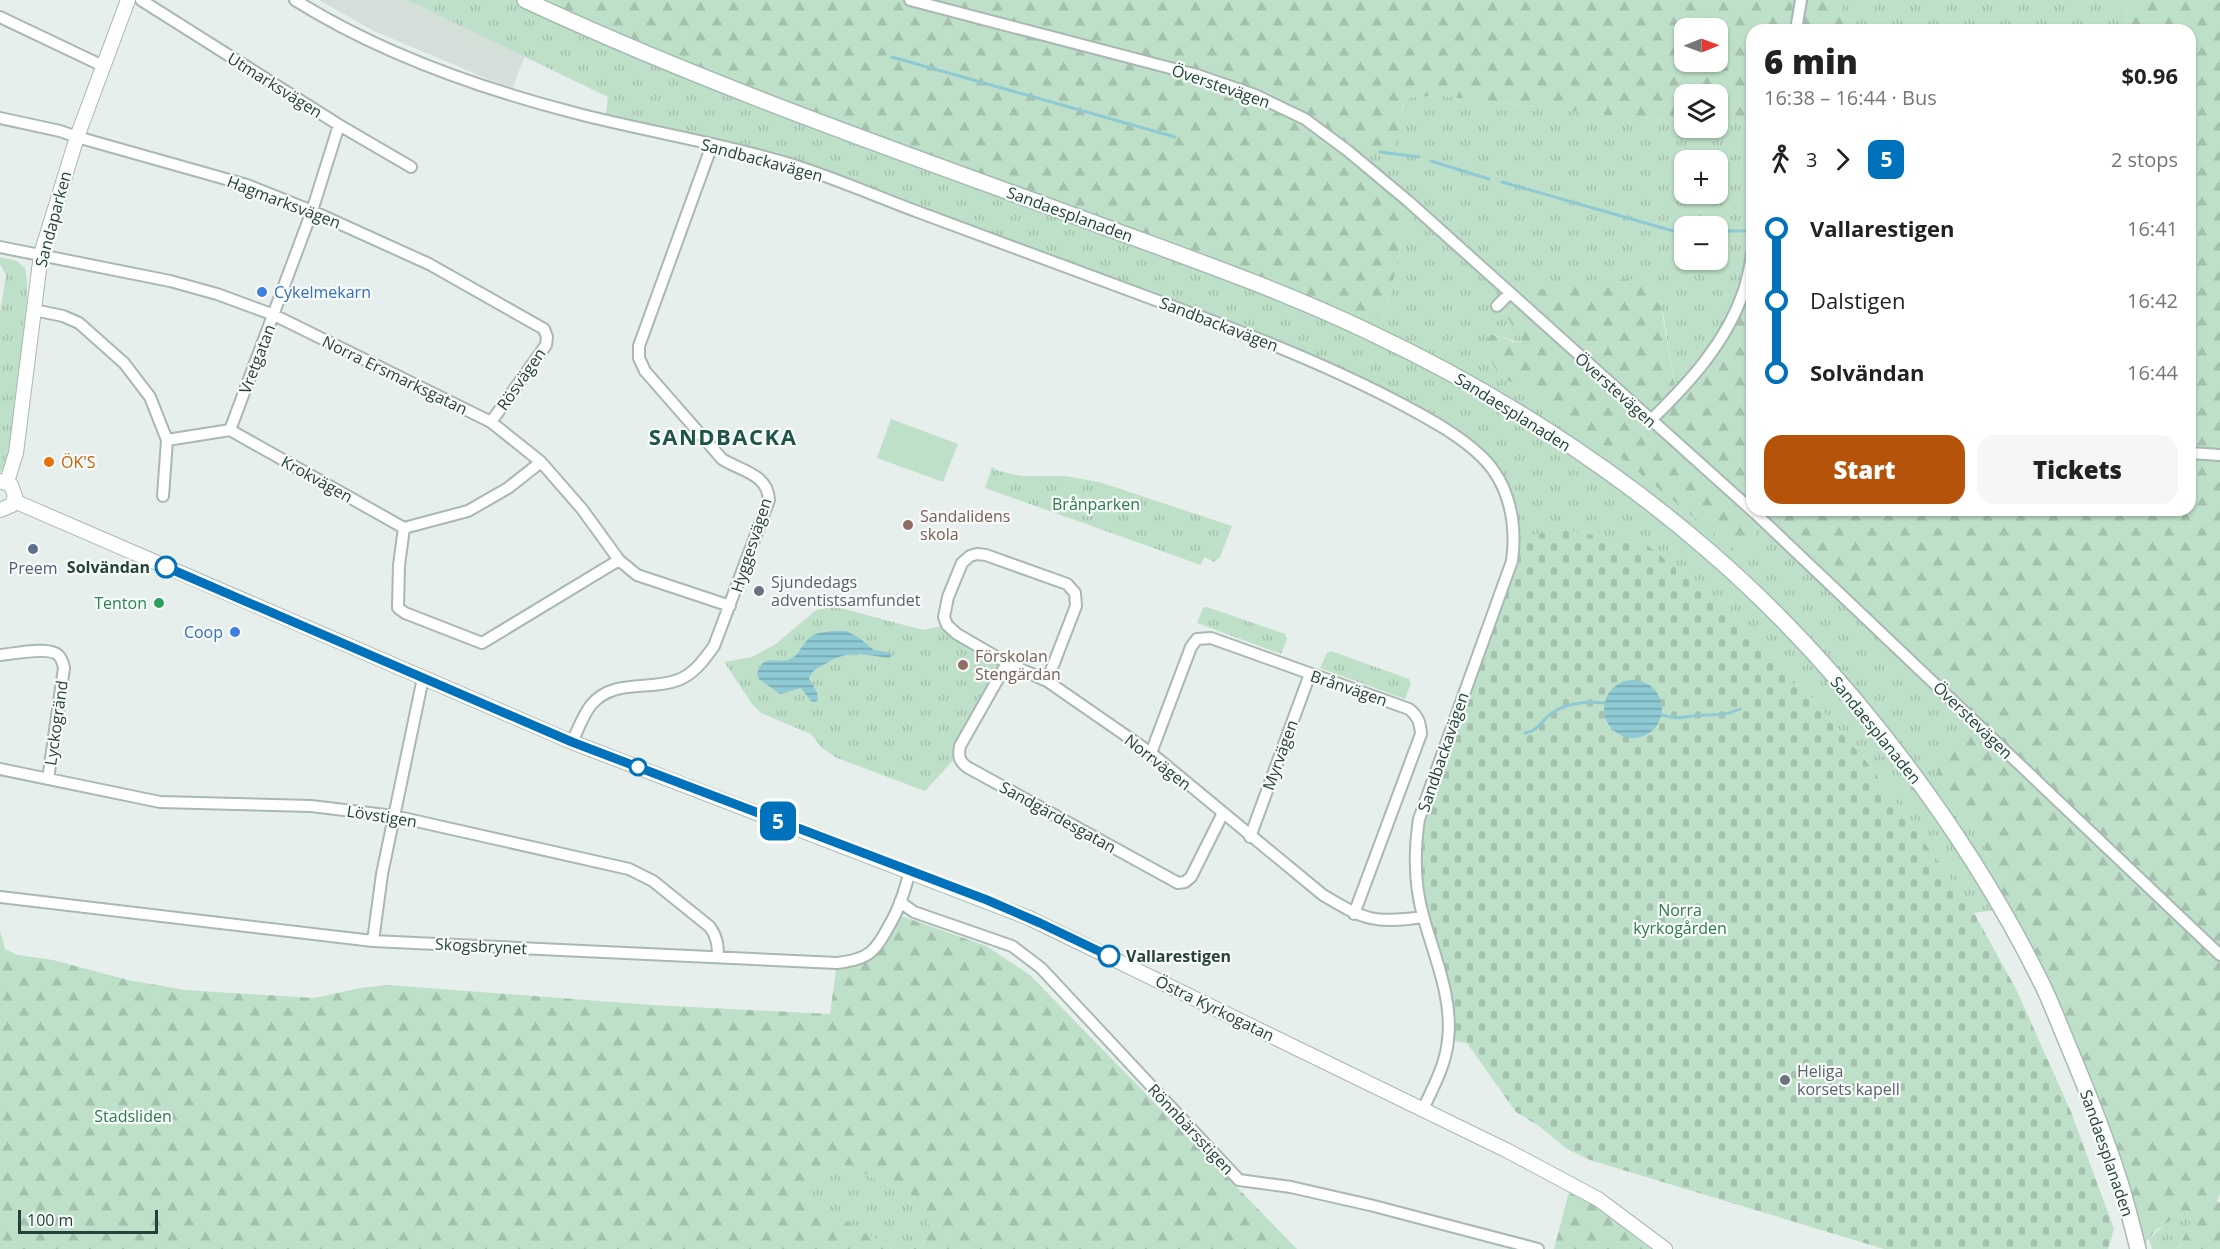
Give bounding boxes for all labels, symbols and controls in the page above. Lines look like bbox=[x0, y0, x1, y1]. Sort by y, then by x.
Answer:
north arrow bbox=[1674, 18, 1728, 72]
map controls bbox=[1674, 18, 1728, 270]
text: 6 min bbox=[1764, 39, 1858, 84]
street label: Utmarksvägen bbox=[223, 47, 327, 123]
street label: Överstevägen bbox=[1169, 59, 1273, 113]
text: $0.96 bbox=[2121, 60, 2178, 90]
button: layers bbox=[1674, 84, 1728, 138]
text: 16:38 – 16:44 · Bus bbox=[1764, 84, 1937, 111]
street label: Sandbackavägen bbox=[699, 133, 825, 187]
icon: walk bbox=[1764, 143, 1797, 176]
icon: forward bbox=[1826, 143, 1859, 176]
text: 5 bbox=[1880, 145, 1892, 173]
text: 3 bbox=[1806, 146, 1817, 173]
text: 2 stops bbox=[2111, 146, 2178, 173]
button: + bbox=[1674, 150, 1728, 204]
street label: Sandaparken bbox=[30, 169, 76, 269]
street label: Hagmarksvägen bbox=[224, 170, 344, 234]
street label: Sandaesplanaden bbox=[1004, 181, 1136, 247]
text: Vallarestigen bbox=[1810, 213, 1954, 243]
text: 16:41 bbox=[2127, 215, 2178, 242]
button: − bbox=[1674, 216, 1728, 270]
place label: Cykelmekarn bbox=[274, 281, 371, 303]
marker: Cykelmekarn bbox=[255, 285, 269, 299]
text: Dalstigen bbox=[1810, 285, 1905, 315]
text: 16:42 bbox=[2127, 287, 2178, 314]
street label: Sandbackavägen bbox=[1157, 291, 1281, 357]
street label: Vretgatan bbox=[234, 321, 280, 397]
street label: Norra Ersmarksgatan bbox=[319, 330, 471, 420]
street label: Rösvägen bbox=[491, 343, 551, 415]
street label: Överstevägen bbox=[1571, 347, 1661, 433]
text: Solvändan bbox=[1810, 357, 1924, 387]
text: 16:44 bbox=[2127, 359, 2178, 386]
street label: Sandaesplanaden bbox=[1451, 367, 1575, 457]
district label: SANDBACKA bbox=[649, 421, 797, 451]
button: Start bbox=[1764, 435, 1965, 504]
button: Tickets bbox=[1977, 435, 2178, 504]
street label: Krokvägen bbox=[277, 450, 357, 508]
place label: ÖK'S bbox=[61, 451, 96, 473]
marker: ÖK'S bbox=[42, 455, 56, 469]
park label: Brånparken bbox=[1052, 493, 1140, 515]
street label: Hyggesvägen bbox=[725, 495, 777, 595]
place label: Sandalidens skola bbox=[920, 505, 1010, 545]
marker: Sandalidens skola bbox=[901, 518, 915, 532]
marker: Preem bbox=[26, 542, 40, 556]
place label: Solvändan bbox=[67, 556, 150, 578]
marker: Solvändan bbox=[155, 556, 177, 578]
place label: Preem bbox=[9, 557, 57, 579]
place label: Sjundedags adventistsamfundet bbox=[771, 571, 921, 611]
marker: Sjundedags adventistsamfundet bbox=[752, 584, 766, 598]
place label: Tenton bbox=[94, 592, 147, 614]
marker: Tenton bbox=[152, 596, 166, 610]
place label: Coop bbox=[184, 621, 223, 643]
marker: Coop bbox=[228, 625, 242, 639]
place label: Förskolan Stengärdan bbox=[975, 645, 1061, 685]
marker: Förskolan Stengärdan bbox=[956, 658, 970, 672]
street label: Brånvägen bbox=[1308, 665, 1390, 711]
street label: Sandaesplanaden bbox=[1826, 671, 1926, 789]
street label: Överstevägen bbox=[1928, 676, 2018, 764]
street label: Lyckogränd bbox=[39, 679, 73, 767]
street label: Sandbackavägen bbox=[1412, 689, 1474, 815]
street label: Myrvägen bbox=[1257, 717, 1303, 793]
street label: Norrvägen bbox=[1120, 729, 1196, 795]
unlabelled marker bbox=[629, 758, 647, 776]
street label: Sandgärdesgatan bbox=[996, 776, 1120, 858]
street label: Lövstigen bbox=[345, 800, 419, 832]
line badge: 5 bbox=[758, 802, 798, 840]
text: 5 bbox=[772, 807, 784, 835]
park label: Norra kyrkogården bbox=[1633, 899, 1727, 939]
street label: Skogsbrynet bbox=[435, 933, 528, 959]
marker: Vallarestigen bbox=[1098, 945, 1120, 967]
place label: Vallarestigen bbox=[1126, 945, 1231, 967]
street label: Östra Kyrkogatan bbox=[1152, 970, 1278, 1046]
place label: Heliga korsets kapell bbox=[1797, 1060, 1900, 1100]
marker: Heliga korsets kapell bbox=[1778, 1073, 1792, 1087]
street label: Rönnbärsstigen bbox=[1143, 1079, 1239, 1179]
street label: Sandaesplanaden bbox=[2075, 1087, 2139, 1219]
park label: Stadsliden bbox=[94, 1105, 172, 1127]
scale bar bbox=[18, 1207, 158, 1234]
text: 100 m bbox=[27, 1209, 73, 1231]

